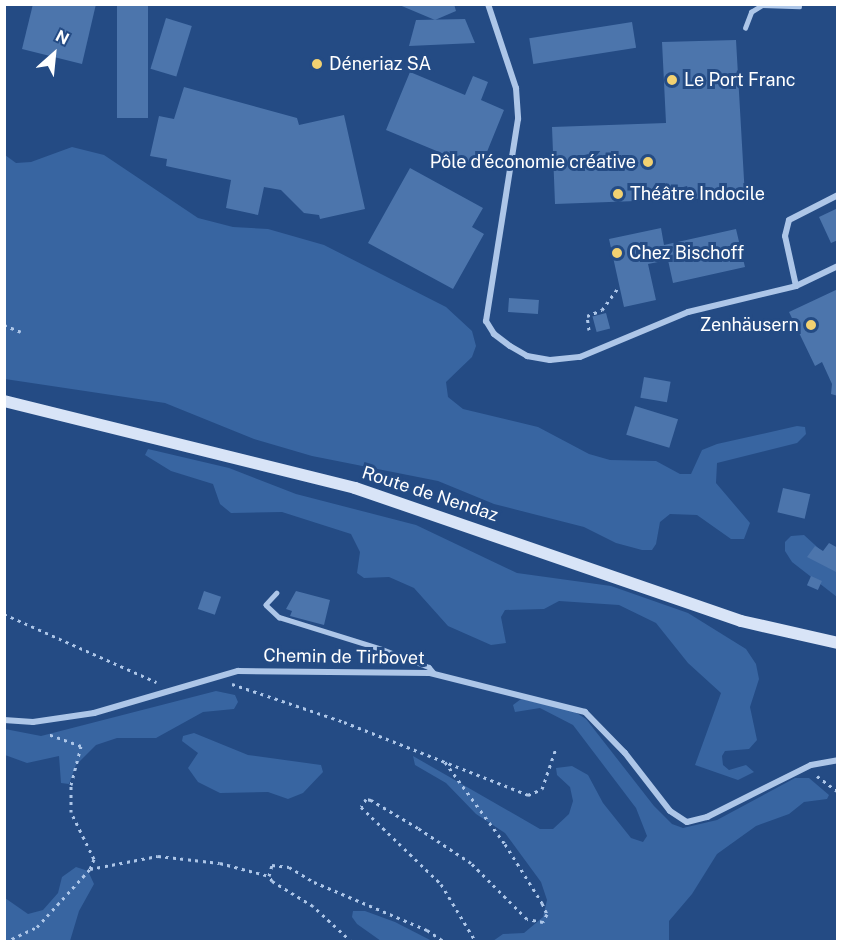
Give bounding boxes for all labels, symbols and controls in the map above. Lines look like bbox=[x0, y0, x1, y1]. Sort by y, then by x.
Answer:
north arrow bbox=[24, 24, 84, 84]
text: N bbox=[53, 26, 72, 49]
place label: Déneriaz SA bbox=[329, 53, 431, 75]
marker: Déneriaz SA bbox=[310, 57, 324, 71]
place label: Le Port Franc bbox=[684, 69, 796, 91]
marker: Le Port Franc bbox=[665, 73, 679, 87]
place label: Pôle d'économie créative bbox=[429, 151, 636, 173]
marker: Pôle d'économie créative bbox=[641, 155, 655, 169]
place label: Théâtre Indocile bbox=[630, 183, 765, 205]
marker: Théâtre Indocile bbox=[611, 187, 625, 201]
place label: Chez Bischoff bbox=[629, 242, 744, 264]
marker: Chez Bischoff bbox=[610, 246, 624, 260]
place label: Zenhäusern bbox=[700, 314, 799, 336]
marker: Zenhäusern bbox=[804, 318, 818, 332]
street label: Route de Nendaz bbox=[359, 462, 501, 526]
street label: Chemin de Tirbovet bbox=[263, 645, 425, 669]

